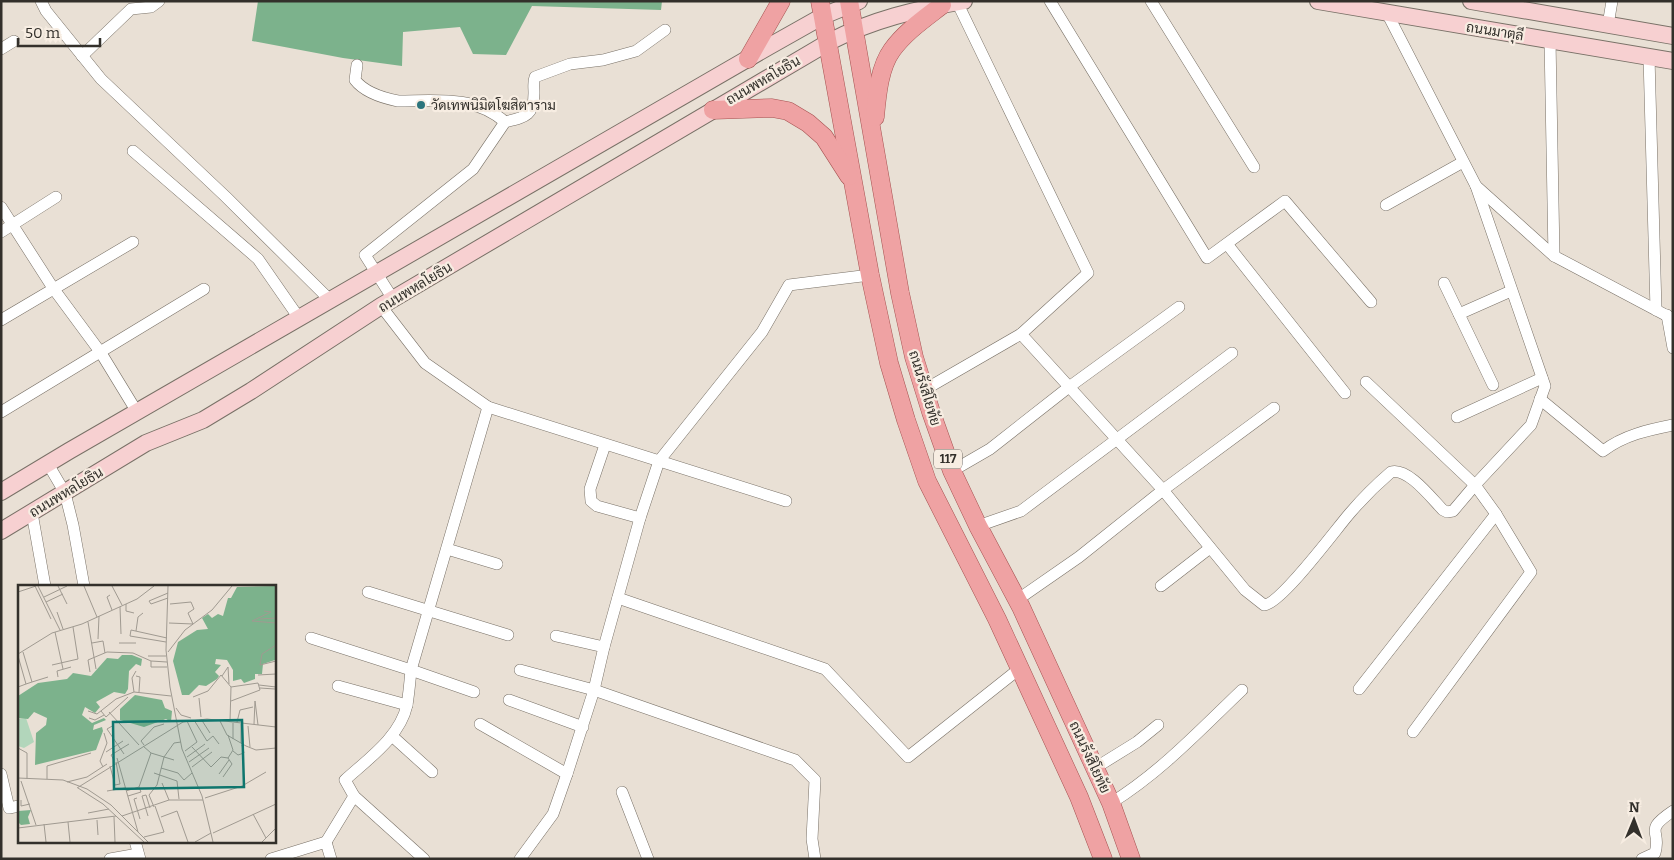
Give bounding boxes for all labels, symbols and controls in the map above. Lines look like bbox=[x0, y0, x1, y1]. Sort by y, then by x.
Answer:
scale bar bbox=[18, 15, 100, 47]
street label: ถนนมาตุลี bbox=[1465, 18, 1525, 45]
text: 50 m bbox=[25, 24, 61, 42]
street label: ถนนพหลโยธิน bbox=[723, 52, 803, 109]
place label: วัดเทพนิมิตโฆสิตาราม bbox=[431, 97, 556, 114]
marker: วัดเทพนิมิตโฆสิตาราม bbox=[415, 99, 427, 111]
street label: ถนนพหลโยธิน bbox=[375, 259, 455, 316]
street label: ถนนรังสิโยทัย bbox=[905, 348, 944, 428]
road number: 117 bbox=[934, 449, 962, 468]
street label: ถนนพหลโยธิน bbox=[26, 464, 106, 521]
inset map bbox=[18, 585, 275, 842]
street label: ถนนรังสิโยทัย bbox=[1065, 718, 1114, 796]
north arrow bbox=[1609, 795, 1659, 845]
text: N bbox=[1629, 799, 1640, 816]

